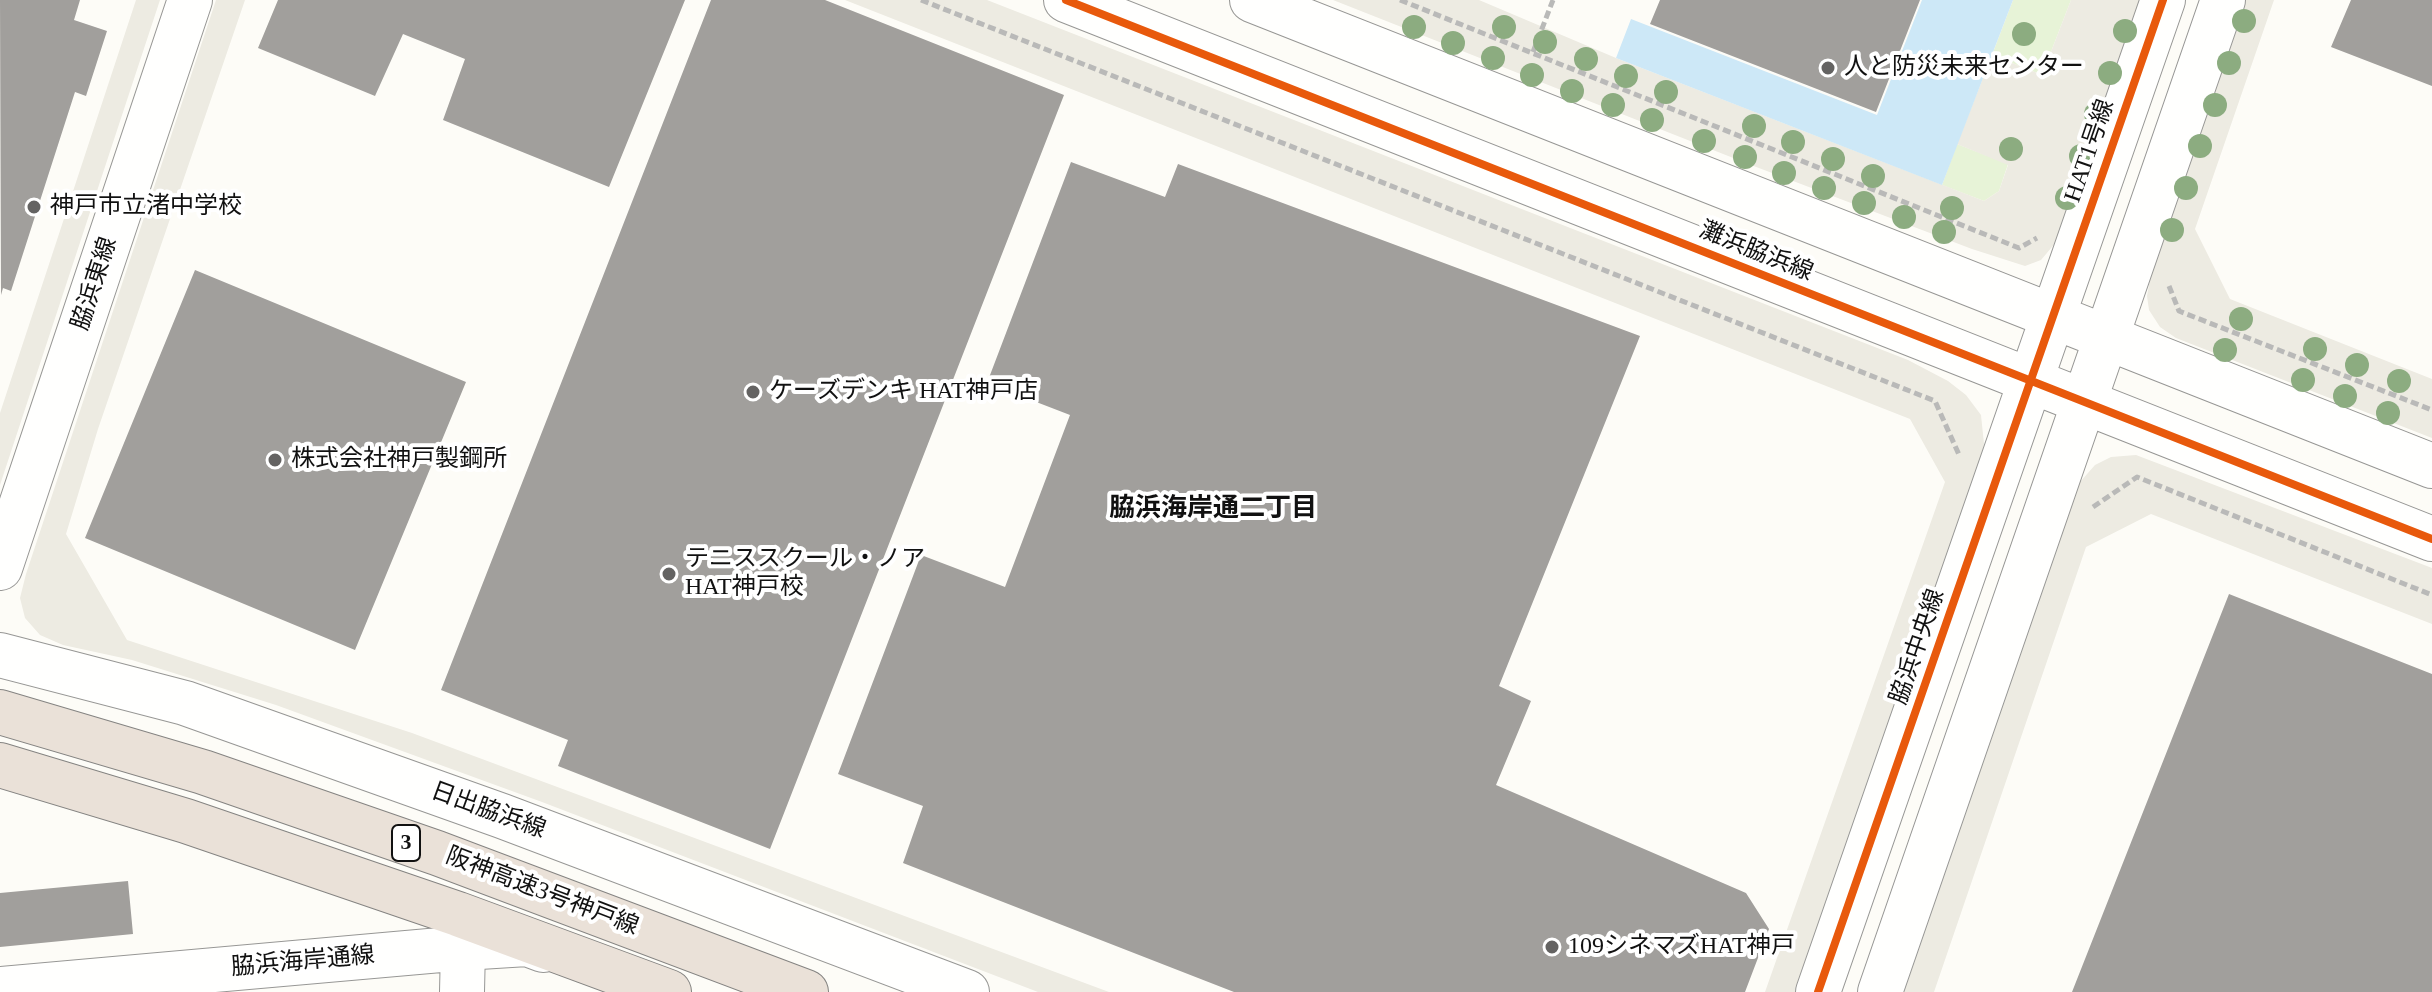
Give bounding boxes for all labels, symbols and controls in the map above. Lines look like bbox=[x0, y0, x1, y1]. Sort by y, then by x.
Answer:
place label: 人と防災未来センター bbox=[1844, 54, 2084, 82]
marker: 人と防災未来センター bbox=[1819, 59, 1837, 77]
street label: HAT1号線 bbox=[2059, 96, 2121, 206]
place label: 神戸市立渚中学校 bbox=[50, 193, 242, 221]
marker: 神戸市立渚中学校 bbox=[25, 198, 43, 216]
street label: 灘浜脇浜線 bbox=[1695, 216, 1817, 288]
street label: 脇浜東線 bbox=[66, 234, 124, 334]
place label: ケーズデンキ HAT神戸店 bbox=[769, 378, 1038, 406]
marker: ケーズデンキ HAT神戸店 bbox=[744, 383, 762, 401]
place label: 株式会社神戸製鋼所 bbox=[291, 446, 507, 474]
marker: 株式会社神戸製鋼所 bbox=[266, 451, 284, 469]
district label: 脇浜海岸通二丁目 bbox=[1109, 493, 1317, 525]
place label: テニススクール・ノア HAT神戸校 bbox=[685, 546, 925, 602]
marker: テニススクール・ノア HAT神戸校 bbox=[660, 565, 678, 583]
street label: 脇浜中央線 bbox=[1885, 586, 1951, 708]
street label: 日出脇浜線 bbox=[427, 777, 549, 845]
road number: 3 bbox=[392, 825, 420, 861]
street label: 阪神高速3号神戸線 bbox=[442, 842, 642, 942]
place label: 109シネマズHAT神戸 bbox=[1568, 933, 1795, 961]
marker: 109シネマズHAT神戸 bbox=[1543, 938, 1561, 956]
street label: 脇浜海岸通線 bbox=[230, 941, 376, 983]

